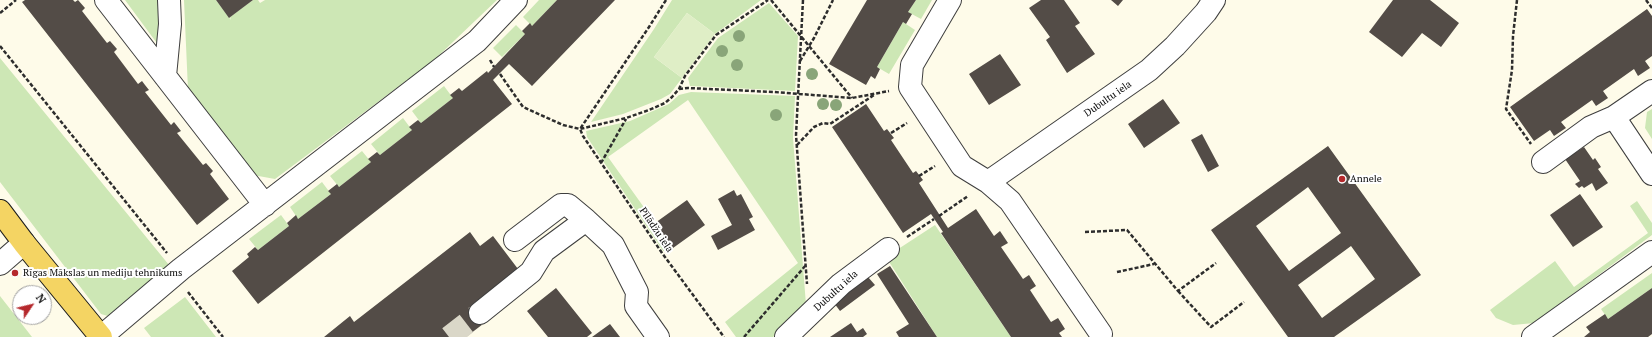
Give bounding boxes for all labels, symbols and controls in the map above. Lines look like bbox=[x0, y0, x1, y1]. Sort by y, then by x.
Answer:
street label: Dubultu iela bbox=[1082, 78, 1134, 120]
place label: Annele bbox=[1350, 173, 1382, 185]
marker: Annele bbox=[1337, 174, 1347, 184]
street label: Pīlādžu iela bbox=[637, 205, 675, 255]
place label: Rīgas Mākslas un mediju tehnikums bbox=[23, 267, 182, 279]
marker: Rīgas Mākslas un mediju tehnikums bbox=[10, 268, 20, 278]
street label: Dubultu iela bbox=[812, 268, 860, 314]
north arrow bbox=[12, 285, 52, 325]
text: N bbox=[33, 291, 49, 306]

